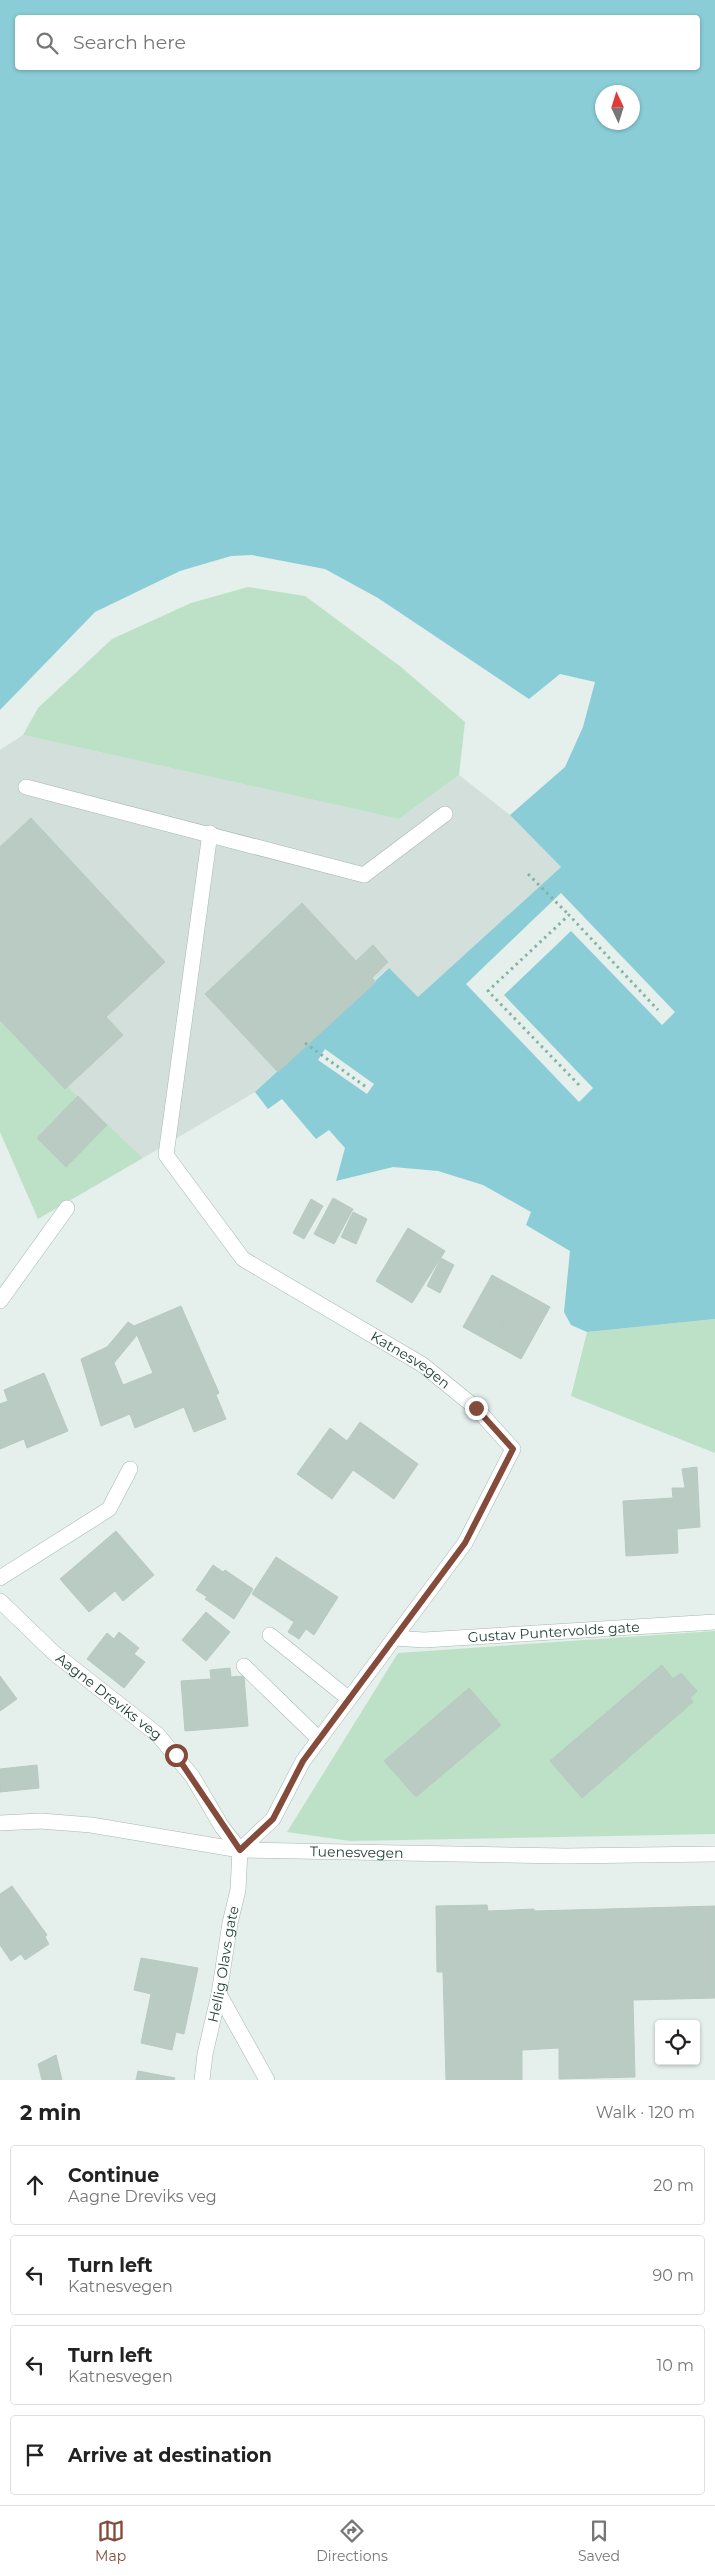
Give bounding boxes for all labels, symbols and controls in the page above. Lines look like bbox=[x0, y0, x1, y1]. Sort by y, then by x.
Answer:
search box bbox=[15, 15, 700, 70]
icon: search bbox=[33, 29, 61, 57]
text: Search here bbox=[73, 31, 186, 54]
north arrow bbox=[595, 85, 640, 130]
street label: Katnesvegen bbox=[367, 1327, 454, 1393]
route end bbox=[465, 1397, 488, 1420]
street label: Gustav Puntervolds gate bbox=[467, 1618, 640, 1646]
street label: Aagne Dreviks veg bbox=[52, 1649, 166, 1744]
route start bbox=[165, 1744, 188, 1767]
street label: Tuenesvegen bbox=[310, 1842, 404, 1862]
street label: Hellig Olavs gate bbox=[204, 1904, 243, 2024]
map controls bbox=[655, 2020, 700, 2065]
button: locate bbox=[655, 2020, 700, 2065]
text: 2 min bbox=[20, 2100, 81, 2125]
text: Walk · 120 m bbox=[596, 2103, 695, 2122]
text: Continue bbox=[68, 2164, 159, 2187]
icon: ahead bbox=[21, 2171, 49, 2199]
text: 20 m bbox=[653, 2176, 694, 2195]
text: Aagne Dreviks veg bbox=[68, 2187, 217, 2206]
text: Turn left bbox=[68, 2254, 153, 2277]
icon: left bbox=[21, 2261, 49, 2289]
text: 90 m bbox=[652, 2266, 694, 2285]
text: Katnesvegen bbox=[68, 2277, 173, 2296]
text: Turn left bbox=[68, 2344, 153, 2367]
icon: left bbox=[21, 2351, 49, 2379]
text: 10 m bbox=[656, 2356, 694, 2375]
text: Katnesvegen bbox=[68, 2367, 173, 2386]
icon: arrive bbox=[21, 2441, 49, 2469]
text: Arrive at destination bbox=[68, 2444, 272, 2467]
tab: Map bbox=[95, 2517, 126, 2565]
tab: Directions bbox=[316, 2517, 388, 2565]
tab: Saved bbox=[578, 2517, 620, 2565]

